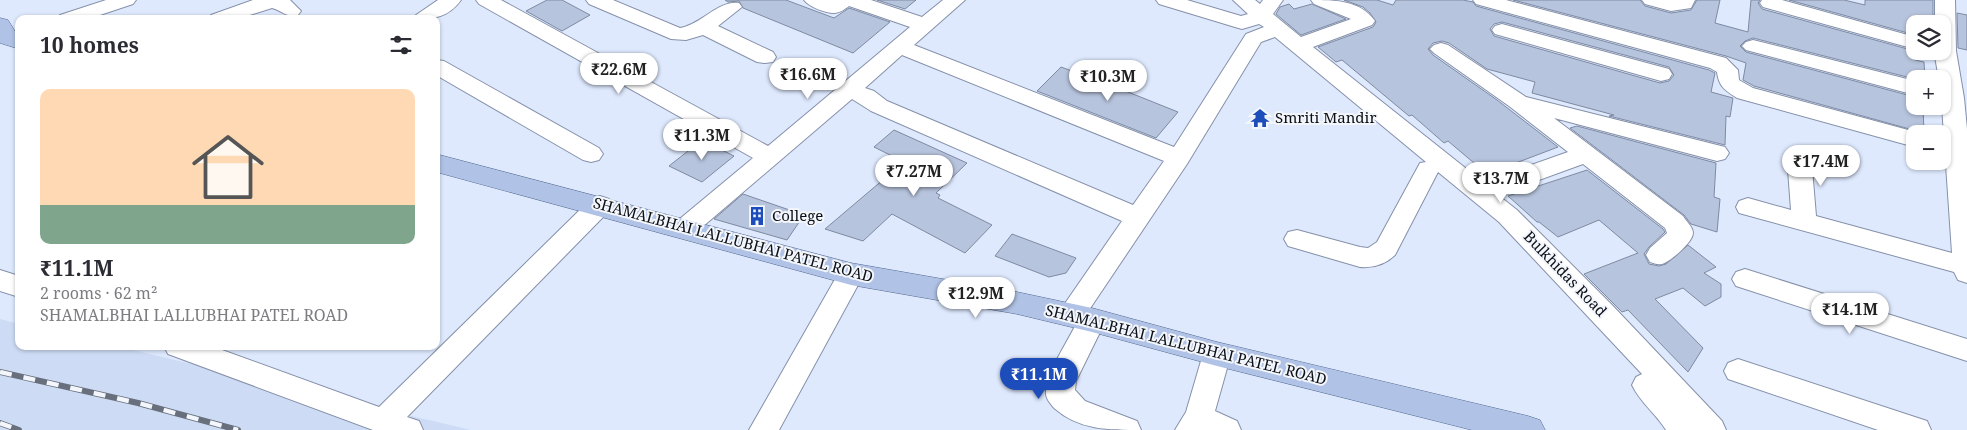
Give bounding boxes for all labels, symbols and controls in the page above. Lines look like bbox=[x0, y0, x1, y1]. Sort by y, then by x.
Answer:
map controls bbox=[1906, 15, 1951, 170]
button: layers bbox=[1906, 15, 1951, 60]
text: 10 homes bbox=[40, 31, 139, 59]
icon: filters bbox=[387, 31, 415, 59]
pin: ₹22.6M bbox=[578, 52, 660, 95]
text: ₹22.6M bbox=[591, 58, 647, 80]
pin: ₹16.6M bbox=[767, 58, 849, 100]
pin: ₹10.3M bbox=[1067, 59, 1149, 102]
text: ₹16.6M bbox=[780, 63, 836, 85]
text: ₹10.3M bbox=[1080, 65, 1136, 87]
button: + bbox=[1906, 70, 1951, 115]
temple icon: Smriti Mandir bbox=[1249, 107, 1271, 129]
place label: Smriti Mandir bbox=[1275, 107, 1376, 127]
pin: ₹11.3M bbox=[661, 119, 743, 161]
icon: home bbox=[183, 122, 273, 212]
text: ₹11.3M bbox=[674, 124, 730, 146]
button: − bbox=[1906, 125, 1951, 170]
pin: ₹17.4M bbox=[1780, 144, 1862, 187]
text: ₹17.4M bbox=[1793, 150, 1849, 172]
pin: ₹7.27M bbox=[873, 154, 955, 197]
text: ₹7.27M bbox=[886, 160, 942, 182]
pin: ₹13.7M bbox=[1460, 162, 1542, 204]
text: ₹13.7M bbox=[1473, 167, 1529, 189]
street label: SHAMALBHAI LALLUBHAI PATEL ROAD bbox=[591, 192, 876, 286]
building icon: College bbox=[746, 205, 768, 227]
place label: College bbox=[772, 205, 823, 225]
street label: Bulkhidas Road bbox=[1520, 226, 1612, 320]
text: ₹11.1M bbox=[40, 254, 114, 282]
pin: ₹12.9M bbox=[935, 276, 1017, 319]
text: 2 rooms · 62 m² bbox=[40, 282, 157, 304]
text: ₹12.9M bbox=[948, 282, 1004, 304]
pin: ₹14.1M bbox=[1809, 292, 1891, 335]
text: ₹14.1M bbox=[1822, 298, 1878, 320]
street label: SHAMALBHAI LALLUBHAI PATEL ROAD bbox=[1044, 299, 1329, 389]
text: SHAMALBHAI LALLUBHAI PATEL ROAD bbox=[40, 304, 348, 326]
pin: ₹11.1M bbox=[998, 358, 1080, 400]
text: ₹11.1M bbox=[1011, 363, 1067, 385]

